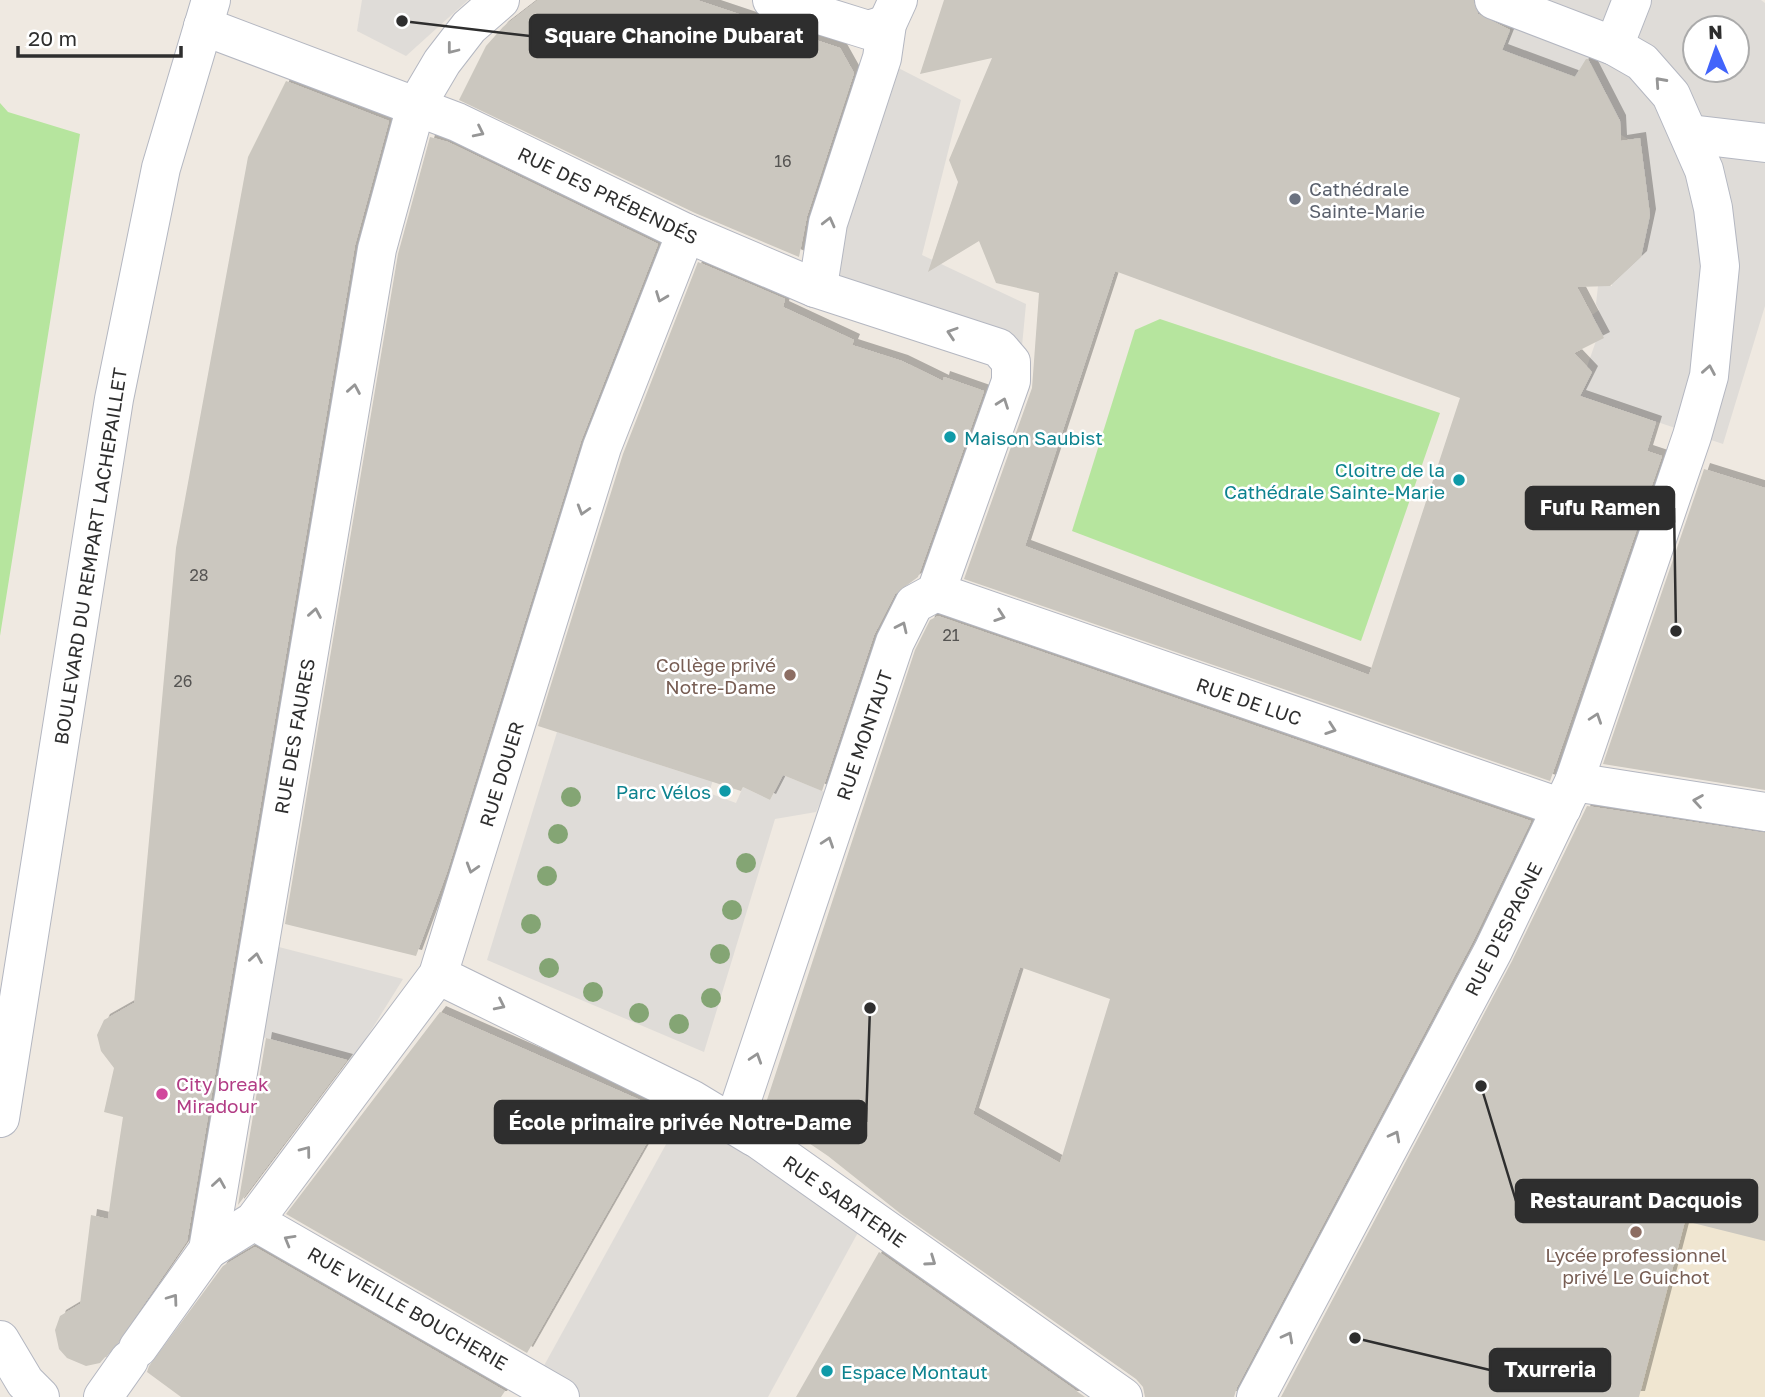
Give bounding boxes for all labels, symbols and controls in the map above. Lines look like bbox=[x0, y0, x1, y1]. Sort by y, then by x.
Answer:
scale bar bbox=[18, 14, 180, 58]
north arrow bbox=[1681, 14, 1751, 84]
callout: Square Chanoine Dubarat bbox=[530, 15, 817, 57]
text: N bbox=[1708, 20, 1723, 43]
text: Square Chanoine Dubarat bbox=[544, 22, 804, 48]
text: 20 m bbox=[28, 25, 77, 51]
one-way arrow bbox=[448, 41, 461, 53]
one-way arrow bbox=[1656, 77, 1668, 90]
one-way arrow bbox=[472, 124, 484, 138]
street label: RUE DES PRÉBENDÉS bbox=[514, 141, 702, 249]
house number: 16 bbox=[774, 151, 792, 171]
place label: Cathédrale Sainte-Marie bbox=[1309, 177, 1425, 222]
marker: Cathédrale Sainte-Marie bbox=[1287, 191, 1303, 207]
one-way arrow bbox=[821, 216, 835, 228]
one-way arrow bbox=[656, 290, 670, 302]
one-way arrow bbox=[946, 326, 958, 341]
one-way arrow bbox=[1701, 364, 1716, 376]
street label: BOULEVARD DU REMPART LACHEPAILLET bbox=[49, 366, 131, 746]
one-way arrow bbox=[346, 383, 361, 395]
one-way arrow bbox=[995, 397, 1009, 410]
place label: Maison Saubist bbox=[964, 426, 1103, 449]
marker: Maison Saubist bbox=[942, 429, 958, 445]
place label: Cloitre de la Cathédrale Sainte-Marie bbox=[1224, 458, 1445, 503]
marker: Cloitre de la Cathédrale Sainte-Marie bbox=[1451, 472, 1467, 488]
callout: Fufu Ramen bbox=[1526, 487, 1674, 529]
text: Fufu Ramen bbox=[1540, 494, 1660, 520]
one-way arrow bbox=[576, 504, 591, 516]
house number: 28 bbox=[189, 565, 209, 585]
one-way arrow bbox=[307, 607, 322, 619]
one-way arrow bbox=[994, 608, 1006, 622]
one-way arrow bbox=[894, 622, 908, 634]
house number: 21 bbox=[942, 625, 960, 645]
place label: Collège privé Notre-Dame bbox=[656, 653, 776, 698]
street label: RUE DES FAURES bbox=[269, 656, 319, 816]
marker: Collège privé Notre-Dame bbox=[782, 667, 798, 683]
street label: RUE MONTAUT bbox=[831, 667, 897, 803]
house number: 26 bbox=[174, 671, 192, 691]
street label: RUE DE LUC bbox=[1193, 672, 1305, 730]
one-way arrow bbox=[1588, 712, 1602, 724]
street label: RUE DOUER bbox=[474, 719, 528, 829]
one-way arrow bbox=[1325, 721, 1337, 735]
place label: Parc Vélos bbox=[616, 780, 711, 803]
marker: Parc Vélos bbox=[717, 783, 733, 799]
one-way arrow bbox=[1692, 794, 1703, 809]
one-way arrow bbox=[820, 836, 834, 849]
street label: RUE D'ESPAGNE bbox=[1459, 858, 1547, 1000]
one-way arrow bbox=[465, 861, 480, 873]
one-way arrow bbox=[248, 952, 263, 964]
one-way arrow bbox=[493, 996, 505, 1010]
one-way arrow bbox=[748, 1052, 762, 1064]
place label: City break Miradour bbox=[176, 1072, 269, 1117]
marker: City break Miradour bbox=[154, 1086, 170, 1102]
callout: École primaire privée Notre-Dame bbox=[495, 1101, 866, 1143]
text: École primaire privée Notre-Dame bbox=[508, 1109, 852, 1135]
one-way arrow bbox=[1387, 1131, 1400, 1143]
one-way arrow bbox=[298, 1146, 311, 1158]
street label: RUE SABATERIE bbox=[779, 1150, 911, 1252]
one-way arrow bbox=[211, 1177, 226, 1189]
callout: Restaurant Dacquois bbox=[1516, 1180, 1757, 1222]
text: Restaurant Dacquois bbox=[1530, 1187, 1743, 1213]
marker: Lycée professionnel privé Le Guichot bbox=[1628, 1224, 1644, 1240]
one-way arrow bbox=[284, 1235, 297, 1248]
street label: RUE VIEILLE BOUCHERIE bbox=[304, 1241, 512, 1375]
place label: Lycée professionnel privé Le Guichot bbox=[1545, 1243, 1727, 1288]
one-way arrow bbox=[923, 1253, 936, 1265]
one-way arrow bbox=[165, 1294, 177, 1307]
one-way arrow bbox=[1280, 1332, 1293, 1344]
callout: Txurreria bbox=[1490, 1349, 1610, 1391]
text: Txurreria bbox=[1504, 1356, 1596, 1382]
place label: Espace Montaut bbox=[841, 1360, 988, 1383]
marker: Espace Montaut bbox=[819, 1363, 835, 1379]

